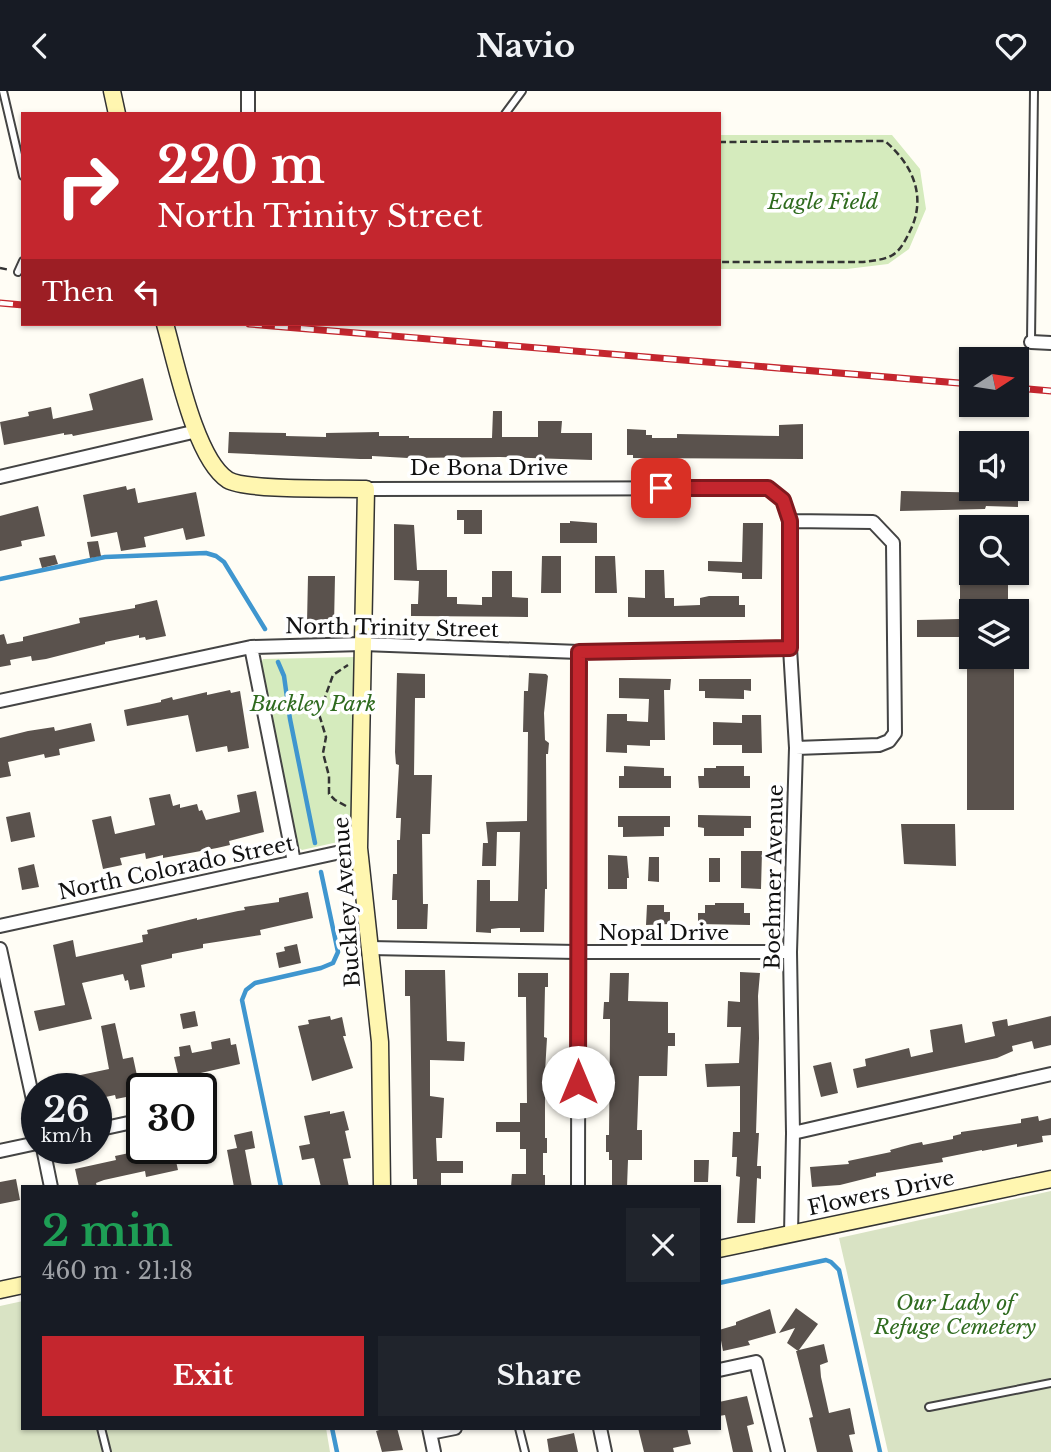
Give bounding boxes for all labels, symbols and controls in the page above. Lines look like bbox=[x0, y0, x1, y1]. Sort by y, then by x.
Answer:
text: Navio bbox=[476, 26, 575, 66]
icon: back bbox=[21, 27, 59, 65]
icon: heart bbox=[992, 27, 1030, 65]
text: 220 m bbox=[157, 135, 325, 196]
icon: right bbox=[42, 140, 133, 231]
park label: Eagle Field bbox=[767, 189, 879, 215]
text: North Trinity Street bbox=[157, 196, 483, 236]
icon: left bbox=[128, 273, 166, 311]
text: Then bbox=[42, 276, 114, 308]
north arrow bbox=[959, 347, 1029, 417]
map controls bbox=[959, 347, 1029, 669]
button: sound bbox=[959, 431, 1029, 501]
street label: De Bona Drive bbox=[410, 455, 568, 481]
pin bbox=[631, 458, 691, 518]
icon: arrive bbox=[642, 469, 680, 507]
button: search bbox=[959, 515, 1029, 585]
button: layers bbox=[959, 599, 1029, 669]
street label: North Trinity Street bbox=[285, 613, 499, 643]
park label: Buckley Park bbox=[249, 691, 376, 717]
street label: Boehmer Avenue bbox=[759, 784, 789, 970]
street label: Buckley Avenue bbox=[328, 816, 366, 988]
street label: North Colorado Street bbox=[56, 830, 296, 906]
street label: Nopal Drive bbox=[599, 920, 729, 946]
position arrow bbox=[541, 1045, 615, 1119]
speed limit sign: 30 bbox=[126, 1073, 217, 1164]
text: 26 bbox=[43, 1088, 90, 1131]
text: km/h bbox=[41, 1125, 92, 1147]
street label: Flowers Drive bbox=[805, 1165, 957, 1221]
text: 2 min bbox=[42, 1205, 173, 1257]
button: close bbox=[626, 1208, 700, 1282]
text: 460 m · 21:18 bbox=[42, 1257, 193, 1285]
park label: Our Lady of Refuge Cemetery bbox=[873, 1290, 1036, 1340]
button: Exit bbox=[42, 1336, 364, 1416]
button: Share bbox=[378, 1336, 700, 1416]

